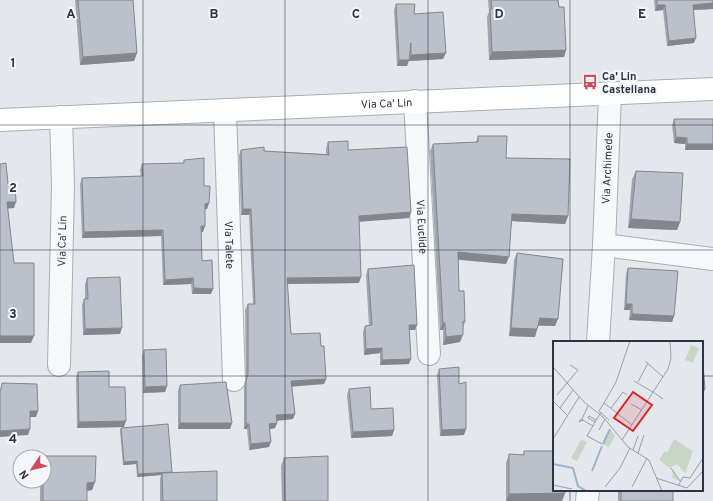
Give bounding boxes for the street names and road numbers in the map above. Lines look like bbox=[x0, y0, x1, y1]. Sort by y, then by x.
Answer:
street label: Via Ca' Lin bbox=[361, 96, 413, 112]
street label: Via Archimede bbox=[600, 132, 616, 204]
street label: Via Euclide bbox=[412, 199, 429, 254]
street label: Via Ca' Lin bbox=[55, 215, 70, 267]
street label: Via Talete bbox=[221, 221, 236, 269]

